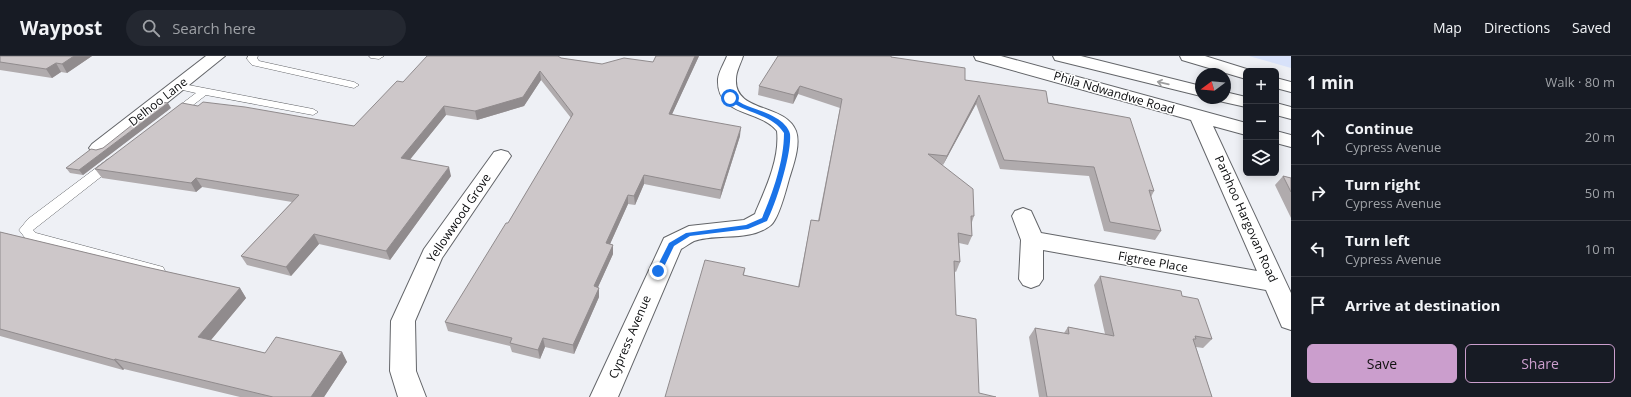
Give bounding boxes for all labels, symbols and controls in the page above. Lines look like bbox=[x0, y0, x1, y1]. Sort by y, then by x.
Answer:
search box bbox=[126, 10, 406, 46]
text: Waypost bbox=[20, 15, 102, 41]
icon: search bbox=[140, 17, 162, 39]
text: Search here bbox=[172, 18, 256, 38]
text: Map bbox=[1433, 18, 1462, 37]
text: Directions bbox=[1484, 18, 1550, 37]
text: Saved bbox=[1572, 18, 1611, 37]
street label: Phila Ndwandwe Road bbox=[1052, 67, 1177, 118]
north arrow bbox=[1195, 68, 1231, 104]
map controls bbox=[1243, 68, 1279, 176]
button: + bbox=[1243, 68, 1279, 104]
text: 1 min bbox=[1307, 71, 1354, 94]
street label: Delhoo Lane bbox=[125, 73, 191, 130]
text: Walk · 80 m bbox=[1545, 73, 1615, 91]
one-way arrow bbox=[1157, 78, 1170, 86]
route start bbox=[721, 89, 739, 107]
button: − bbox=[1243, 104, 1279, 140]
text: Continue bbox=[1345, 118, 1413, 138]
icon: ahead bbox=[1307, 126, 1329, 148]
text: 20 m bbox=[1585, 128, 1615, 146]
text: Cypress Avenue bbox=[1345, 138, 1441, 156]
button: layers bbox=[1243, 140, 1279, 176]
street label: Parbhoo Hargovan Road bbox=[1211, 153, 1282, 285]
street label: Yellowwood Grove bbox=[423, 170, 495, 266]
text: Turn right bbox=[1345, 174, 1420, 194]
icon: right bbox=[1307, 182, 1329, 204]
text: 50 m bbox=[1585, 184, 1615, 202]
text: Cypress Avenue bbox=[1345, 194, 1441, 212]
text: Turn left bbox=[1345, 230, 1410, 250]
icon: left bbox=[1307, 238, 1329, 260]
text: 10 m bbox=[1585, 240, 1615, 258]
street label: Figtree Place bbox=[1117, 247, 1190, 276]
text: Cypress Avenue bbox=[1345, 250, 1441, 268]
route end bbox=[649, 262, 667, 280]
street label: Cypress Avenue bbox=[604, 292, 655, 381]
icon: arrive bbox=[1307, 294, 1329, 316]
text: Arrive at destination bbox=[1345, 295, 1500, 315]
button: Save bbox=[1307, 344, 1457, 383]
button: Share bbox=[1465, 344, 1615, 383]

